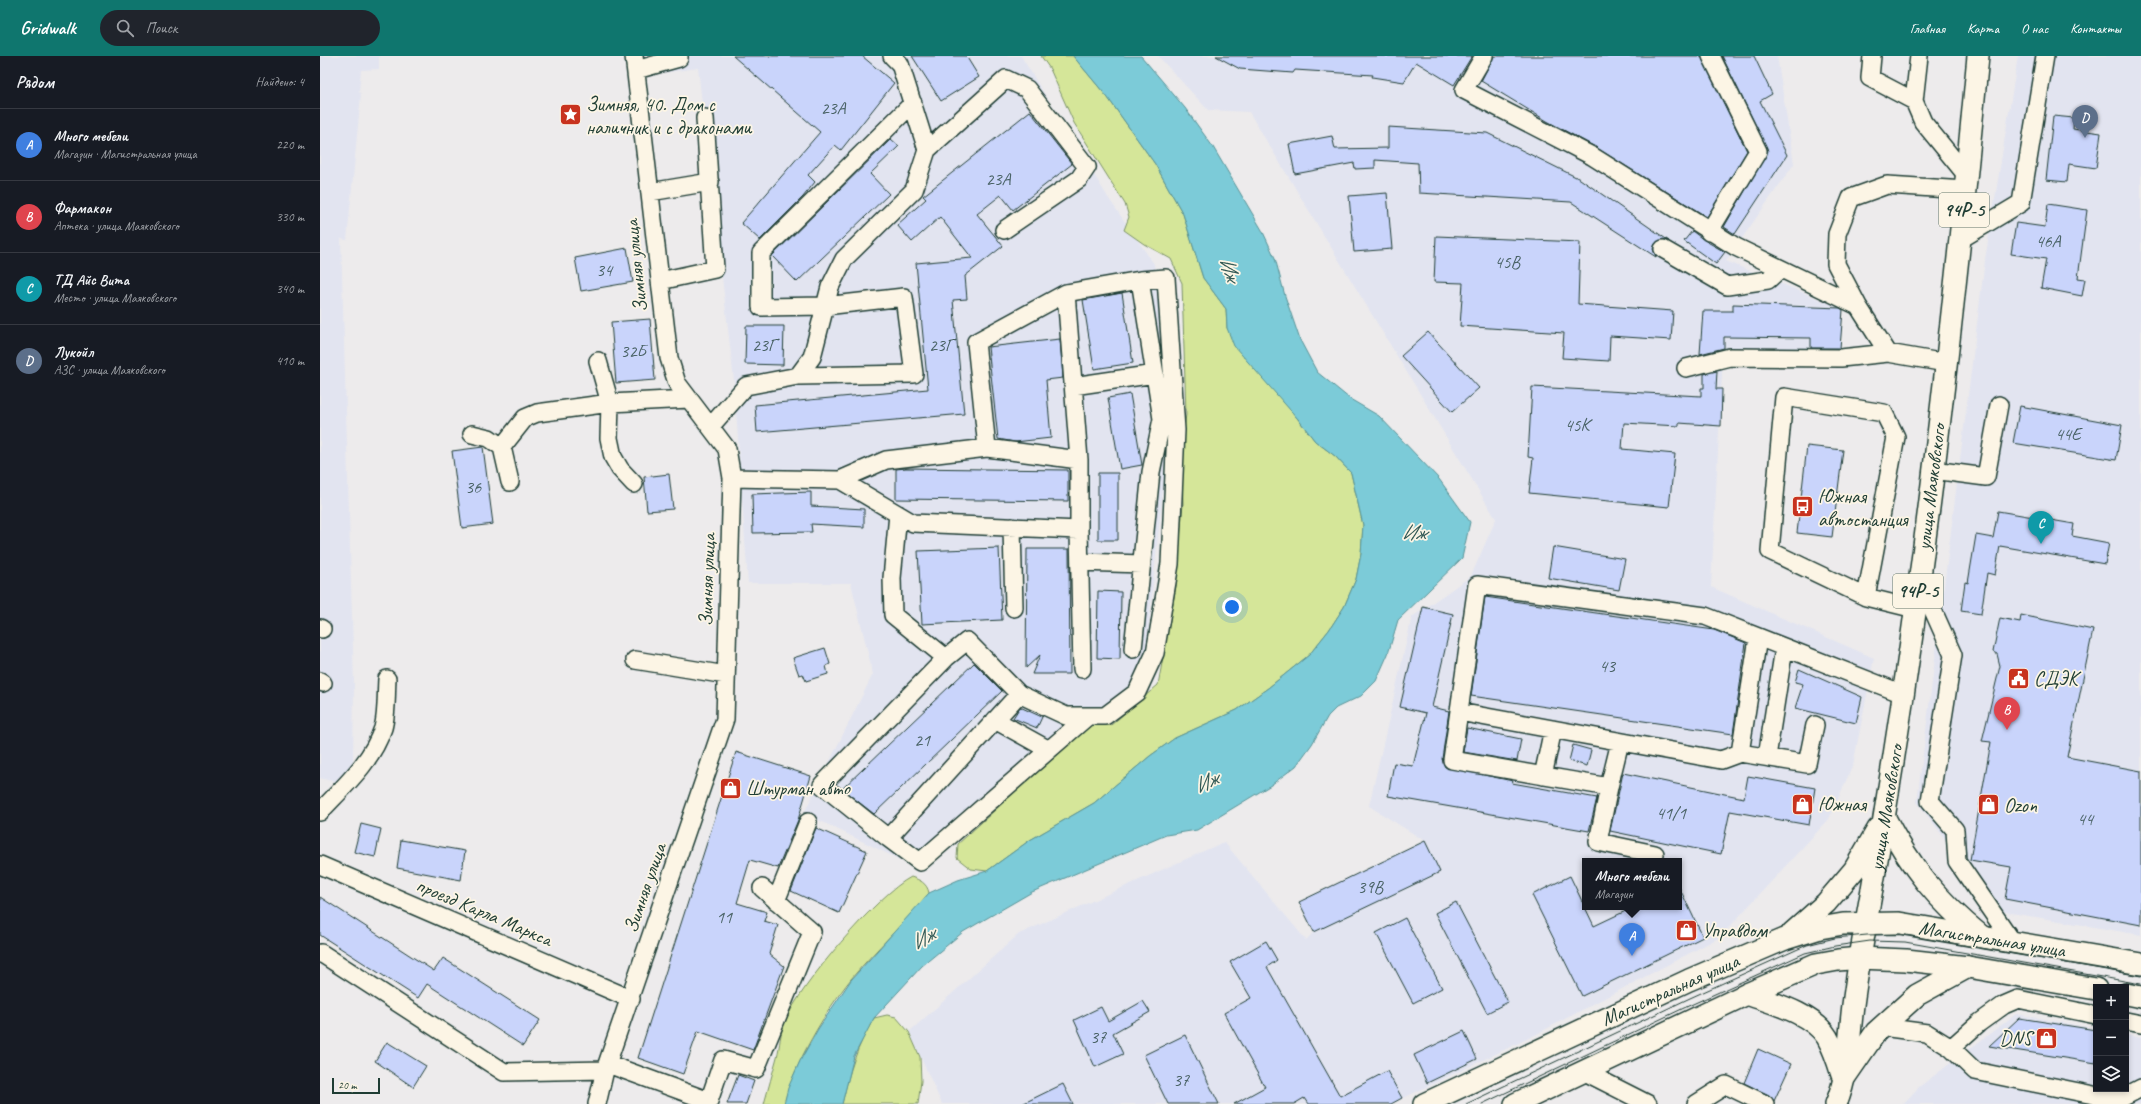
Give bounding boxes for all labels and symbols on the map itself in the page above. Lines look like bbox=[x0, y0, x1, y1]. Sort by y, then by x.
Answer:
place label: Зимняя, 40. Дом с наличник и с драконами bbox=[586, 92, 752, 140]
house number: 23А bbox=[820, 97, 847, 119]
place icon: Зимняя, 40. Дом с наличник и с драконами bbox=[557, 102, 583, 128]
pin: D bbox=[2072, 105, 2098, 138]
house number: 23А bbox=[985, 168, 1012, 190]
road number: 94Р-5 bbox=[1939, 193, 1989, 227]
street label: Зимняя улица bbox=[619, 217, 653, 313]
house number: 46А bbox=[2035, 230, 2062, 252]
house number: 45В bbox=[1494, 251, 1521, 273]
water label: Иж bbox=[1214, 253, 1248, 288]
house number: 34 bbox=[596, 259, 614, 281]
house number: 23Г bbox=[752, 334, 780, 356]
house number: 23Г bbox=[929, 334, 957, 356]
house number: 32Б bbox=[620, 340, 649, 362]
house number: 45К bbox=[1564, 414, 1594, 436]
street label: улица Маяковского bbox=[1911, 420, 1951, 553]
house number: 44Е bbox=[2055, 423, 2083, 445]
house number: 36 bbox=[465, 476, 482, 498]
place label: Южная автостанция bbox=[1818, 484, 1909, 532]
bus stop icon: Южная автостанция bbox=[1790, 494, 1816, 520]
pin: C bbox=[2028, 511, 2054, 544]
water label: Иж bbox=[1402, 519, 1430, 545]
street label: Зимняя улица bbox=[693, 531, 721, 627]
road number: 94Р-5 bbox=[1893, 574, 1943, 608]
your location bbox=[1222, 597, 1242, 617]
house number: 43 bbox=[1599, 655, 1617, 677]
public building icon: СДЭК bbox=[2005, 665, 2031, 691]
place label: СДЭК bbox=[2034, 666, 2082, 691]
pin: B bbox=[1994, 697, 2020, 730]
house number: 21 bbox=[914, 729, 931, 751]
street label: улица Маяковского bbox=[1863, 741, 1908, 873]
water label: Иж bbox=[1189, 763, 1226, 799]
shop icon: Штурман авто bbox=[718, 775, 744, 801]
place label: Штурман авто bbox=[746, 776, 851, 801]
shop icon: Южная bbox=[1790, 791, 1816, 817]
place label: Южная bbox=[1818, 792, 1868, 817]
shop icon: Ozon bbox=[1975, 792, 2001, 818]
place label: Ozon bbox=[2004, 793, 2038, 818]
house number: 41/1 bbox=[1656, 802, 1687, 824]
house number: 44 bbox=[2077, 808, 2095, 830]
street label: Зимняя улица bbox=[618, 838, 672, 936]
street label: проезд Карла Маркса bbox=[412, 872, 557, 953]
house number: 39В bbox=[1357, 876, 1384, 898]
house number: 11 bbox=[716, 906, 733, 928]
street label: Магистральная улица bbox=[1917, 915, 2069, 963]
shop icon: Управдом bbox=[1673, 917, 1699, 943]
place label: Управдом bbox=[1702, 918, 1768, 943]
water label: Иж bbox=[906, 919, 943, 956]
pin: A bbox=[1619, 923, 1645, 956]
street label: Магистральная улица bbox=[1597, 948, 1744, 1032]
shop icon: DNS bbox=[2034, 1025, 2060, 1051]
house number: 37 bbox=[1090, 1026, 1107, 1048]
place label: DNS bbox=[1999, 1026, 2035, 1051]
house number: 37 bbox=[1173, 1069, 1190, 1091]
scale bar bbox=[332, 1076, 380, 1095]

